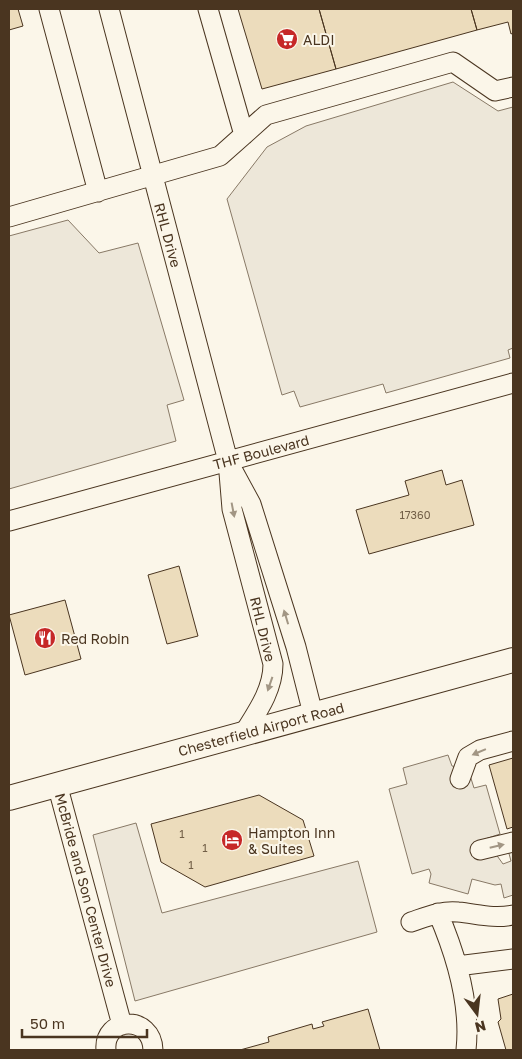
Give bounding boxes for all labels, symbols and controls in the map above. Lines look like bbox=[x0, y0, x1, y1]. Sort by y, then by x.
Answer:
supermarket icon: ALDI bbox=[275, 27, 299, 51]
place label: ALDI bbox=[303, 31, 335, 48]
street label: RHL Drive bbox=[151, 201, 185, 269]
street label: THF Boulevard bbox=[211, 431, 311, 473]
one-way arrow bbox=[230, 502, 238, 518]
house number: 17360 bbox=[399, 508, 431, 521]
street label: RHL Drive bbox=[247, 595, 279, 663]
one-way arrow bbox=[282, 609, 290, 624]
restaurant icon: Red Robin bbox=[33, 626, 57, 650]
place label: Red Robin bbox=[61, 630, 129, 647]
one-way arrow bbox=[265, 677, 273, 692]
street label: Chesterfield Airport Road bbox=[176, 699, 346, 759]
one-way arrow bbox=[472, 748, 486, 756]
street label: McBride and Son Center Drive bbox=[52, 791, 120, 989]
place label: Hampton Inn & Suites bbox=[248, 824, 335, 857]
house number: 1 bbox=[179, 827, 185, 840]
hotel icon: Hampton Inn & Suites bbox=[220, 828, 244, 852]
house number: 1 bbox=[202, 841, 208, 854]
one-way arrow bbox=[489, 842, 504, 850]
house number: 1 bbox=[188, 858, 194, 871]
north arrow bbox=[452, 989, 502, 1039]
scale bar bbox=[22, 1006, 148, 1038]
text: 50 m bbox=[30, 1014, 65, 1032]
text: N bbox=[473, 1017, 488, 1037]

